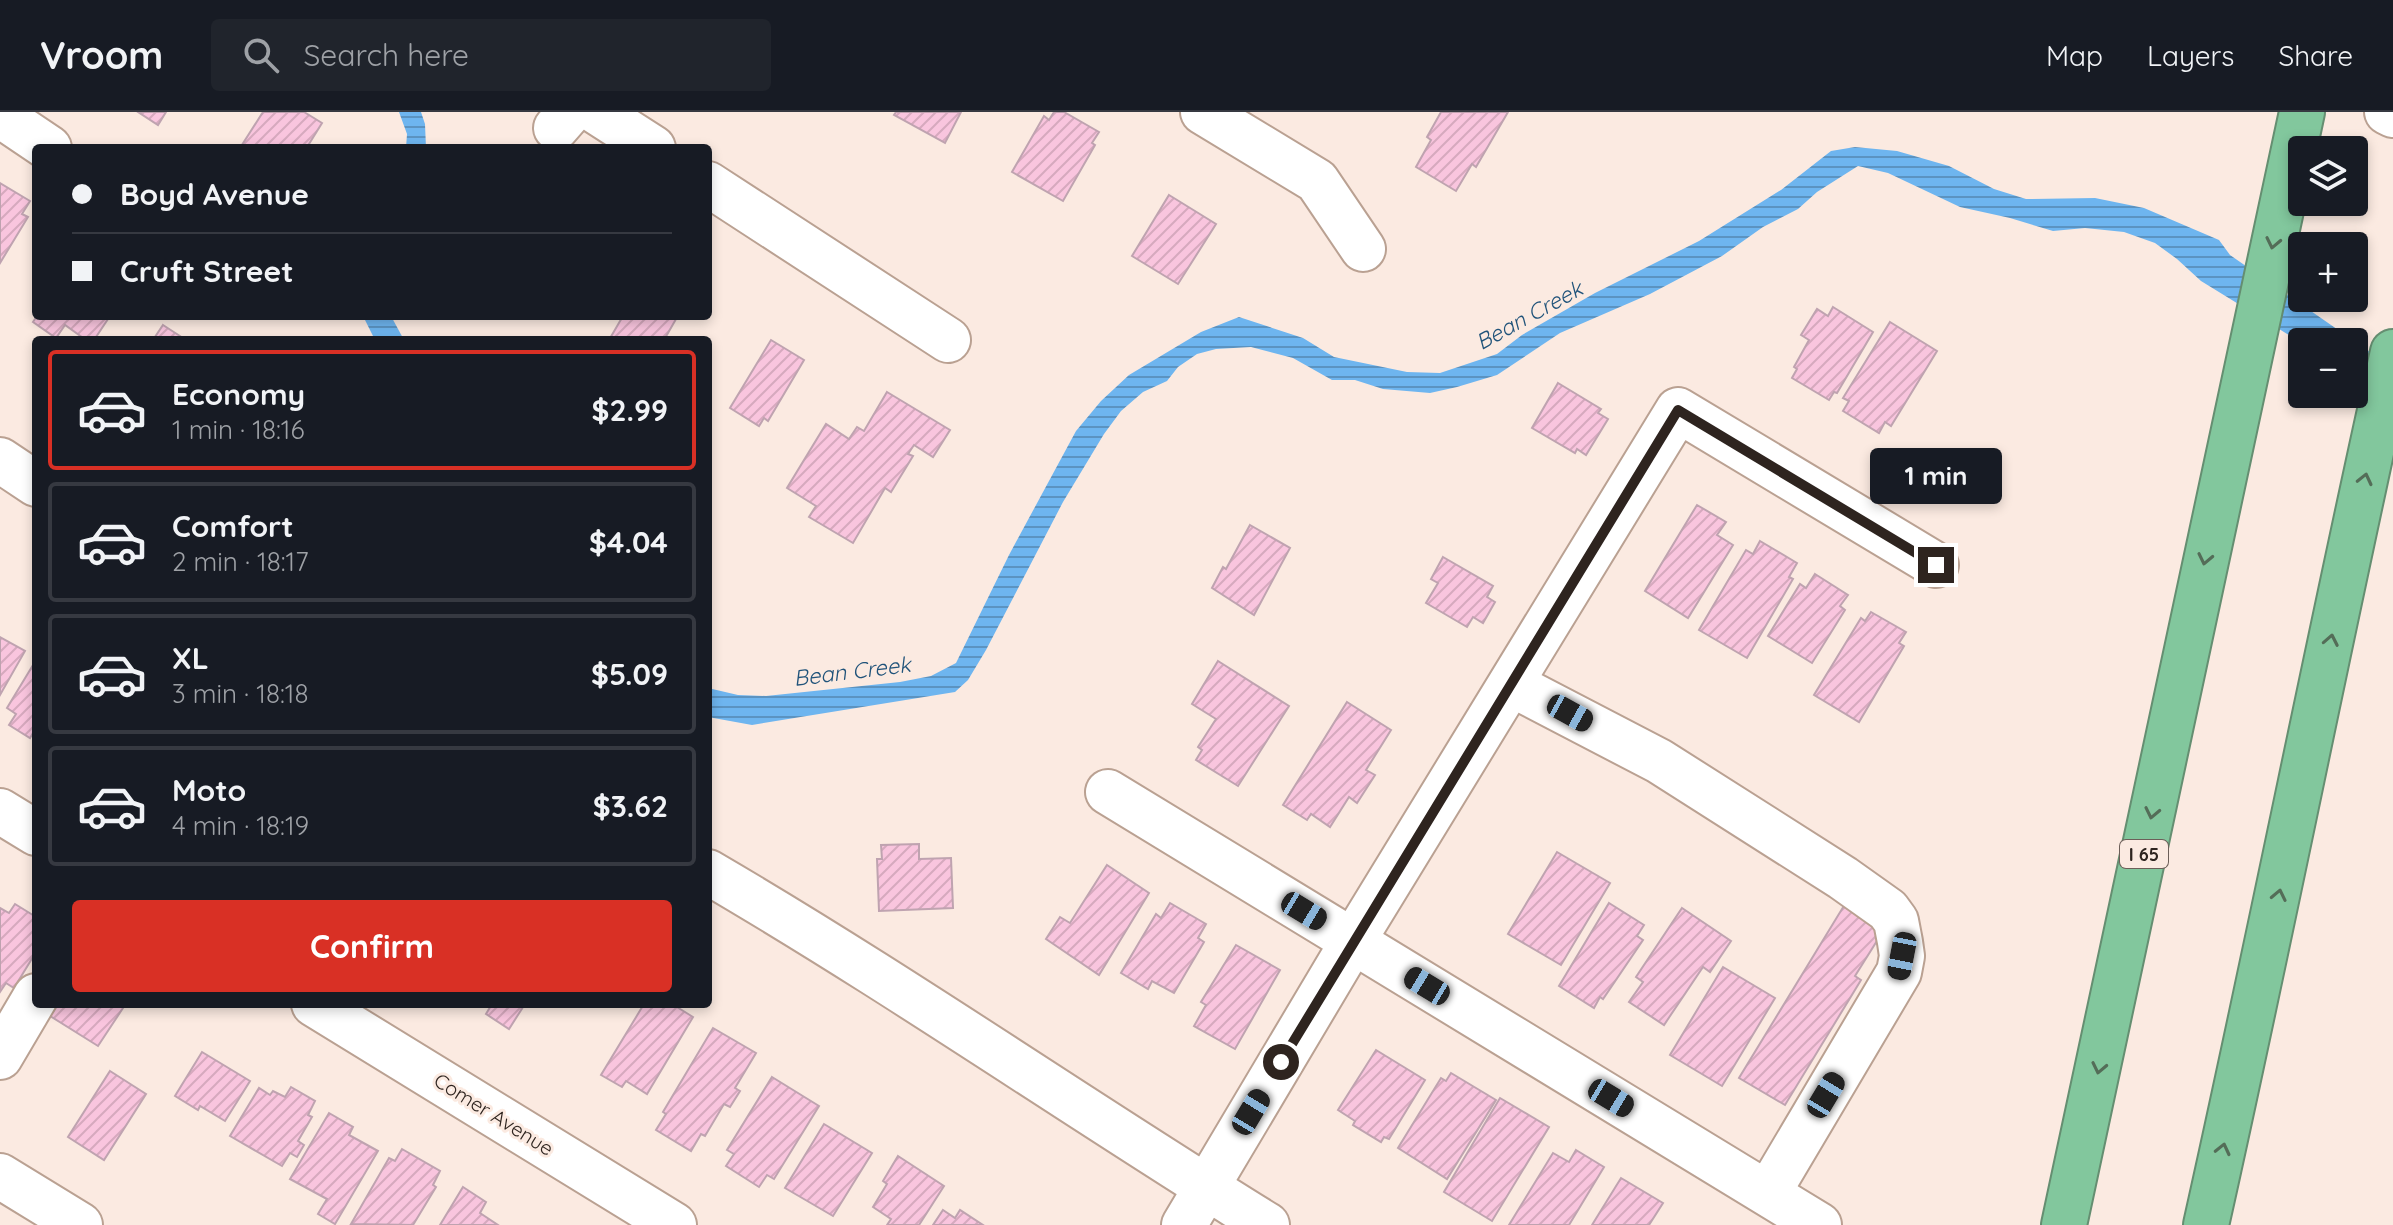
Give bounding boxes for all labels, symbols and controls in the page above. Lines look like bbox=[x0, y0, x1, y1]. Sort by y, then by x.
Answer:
search box bbox=[211, 19, 771, 91]
text: Vroom bbox=[40, 31, 163, 79]
icon: search bbox=[239, 33, 283, 77]
text: Search here bbox=[303, 36, 469, 74]
text: Map bbox=[2046, 38, 2103, 73]
text: Layers bbox=[2147, 38, 2234, 73]
text: Share bbox=[2278, 38, 2353, 73]
map controls bbox=[2288, 136, 2368, 408]
button: layers bbox=[2288, 136, 2368, 216]
text: Boyd Avenue bbox=[120, 175, 309, 213]
button: + bbox=[2288, 232, 2368, 312]
one-way arrow bbox=[2265, 236, 2282, 249]
text: Cruft Street bbox=[120, 252, 294, 290]
water label: Bean Creek bbox=[1471, 273, 1589, 356]
button: − bbox=[2288, 328, 2368, 408]
icon: car bbox=[76, 374, 148, 446]
text: Economy bbox=[172, 375, 305, 413]
text: $2.99 bbox=[591, 391, 668, 429]
text: 1 min · 18:16 bbox=[172, 413, 304, 446]
callout: 1 min bbox=[1870, 449, 2002, 505]
text: 1 min bbox=[1905, 459, 1968, 492]
one-way arrow bbox=[2356, 473, 2373, 486]
icon: car bbox=[76, 506, 148, 578]
text: Comfort bbox=[172, 507, 293, 545]
text: $4.04 bbox=[589, 523, 668, 561]
text: 2 min · 18:17 bbox=[172, 545, 309, 578]
route end bbox=[1918, 547, 1954, 583]
one-way arrow bbox=[2197, 551, 2214, 565]
one-way arrow bbox=[2321, 634, 2338, 647]
icon: car bbox=[76, 638, 148, 710]
text: XL bbox=[172, 639, 209, 677]
water label: Bean Creek bbox=[792, 650, 914, 692]
text: $5.09 bbox=[591, 655, 668, 693]
text: 3 min · 18:18 bbox=[172, 677, 308, 710]
car bbox=[1543, 691, 1597, 735]
icon: car bbox=[76, 770, 148, 842]
text: Moto bbox=[172, 771, 246, 809]
text: $3.62 bbox=[593, 787, 668, 825]
one-way arrow bbox=[2145, 807, 2162, 820]
text: 4 min · 18:19 bbox=[172, 809, 309, 842]
road number: I 65 bbox=[2120, 840, 2168, 868]
car bbox=[1277, 888, 1331, 934]
one-way arrow bbox=[2270, 889, 2287, 902]
button: Confirm bbox=[72, 900, 672, 992]
car bbox=[1886, 930, 1918, 982]
car bbox=[1400, 963, 1454, 1009]
route start bbox=[1263, 1044, 1299, 1080]
one-way arrow bbox=[2091, 1060, 2108, 1074]
street label: Comer Avenue bbox=[430, 1067, 558, 1161]
car bbox=[1803, 1068, 1849, 1122]
car bbox=[1584, 1075, 1638, 1121]
car bbox=[1228, 1085, 1274, 1139]
one-way arrow bbox=[2214, 1143, 2231, 1156]

